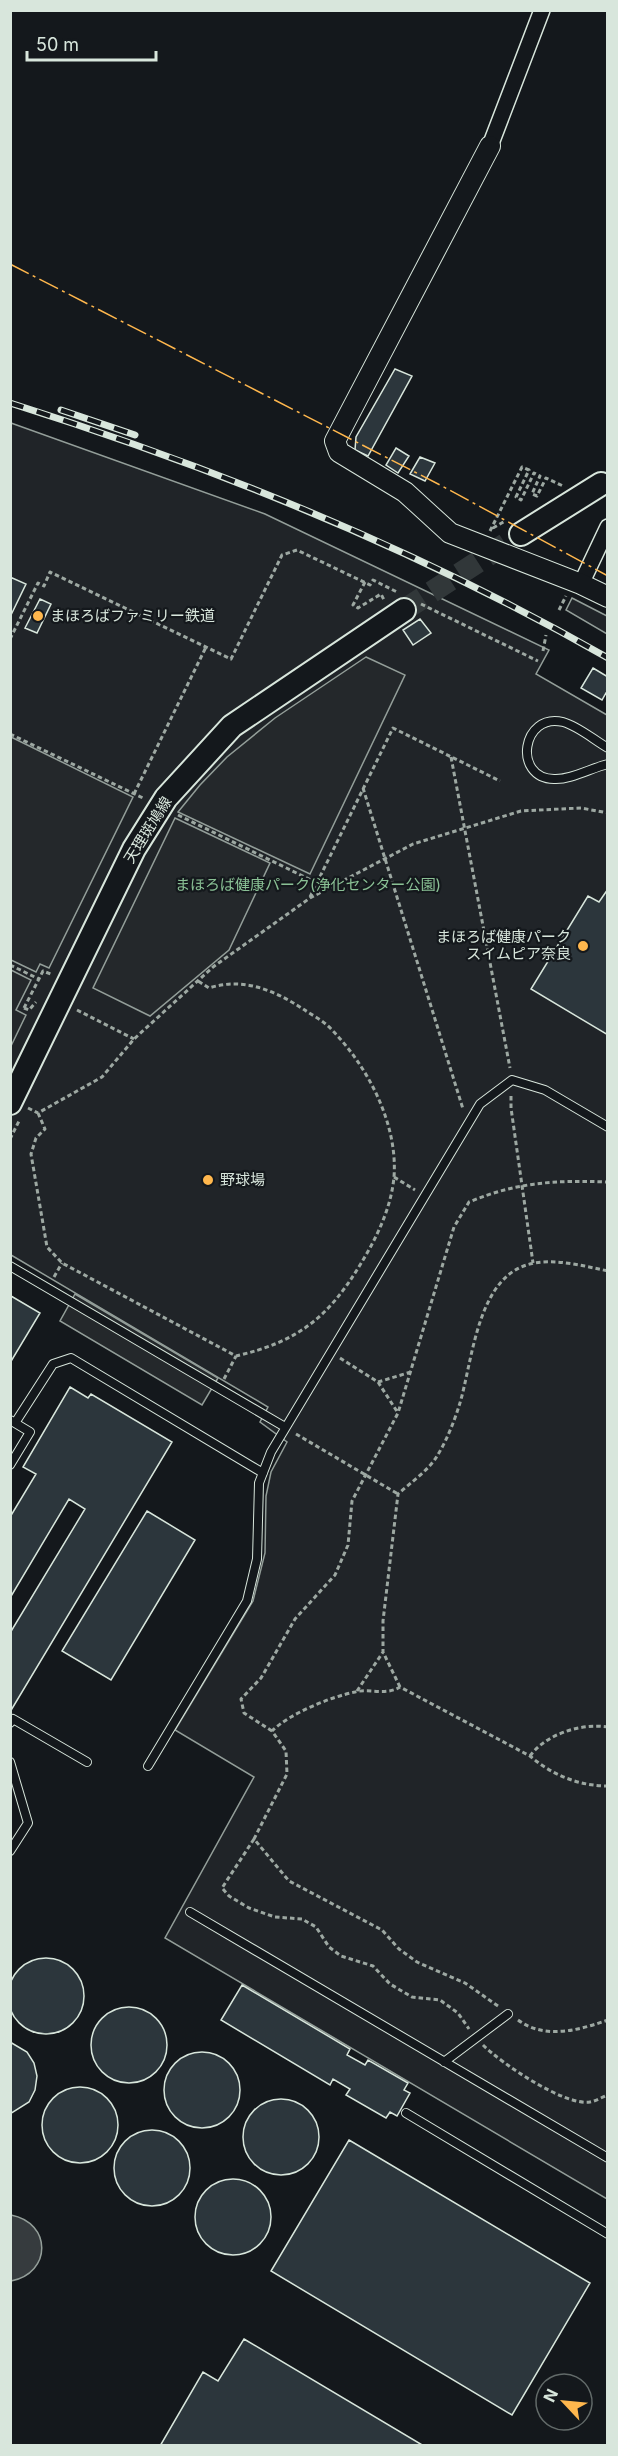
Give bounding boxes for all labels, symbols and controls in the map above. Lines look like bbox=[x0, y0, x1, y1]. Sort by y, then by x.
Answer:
scale bar bbox=[27, 24, 156, 62]
text: 50 m bbox=[36, 34, 79, 55]
place label: まほろばファミリー鉄道 bbox=[50, 606, 215, 625]
marker: まほろばファミリー鉄道 bbox=[31, 609, 45, 623]
street label: 天理斑鳩線 bbox=[120, 793, 176, 867]
park label: まほろば健康パーク(浄化センター公園) bbox=[175, 875, 441, 894]
place label: まほろば健康パーク スイムピア奈良 bbox=[436, 927, 571, 963]
marker: まほろば健康パーク スイムピア奈良 bbox=[576, 939, 590, 953]
place label: 野球場 bbox=[220, 1170, 265, 1189]
marker: 野球場 bbox=[201, 1173, 215, 1187]
north arrow bbox=[534, 2372, 594, 2432]
text: N bbox=[539, 2386, 562, 2405]

